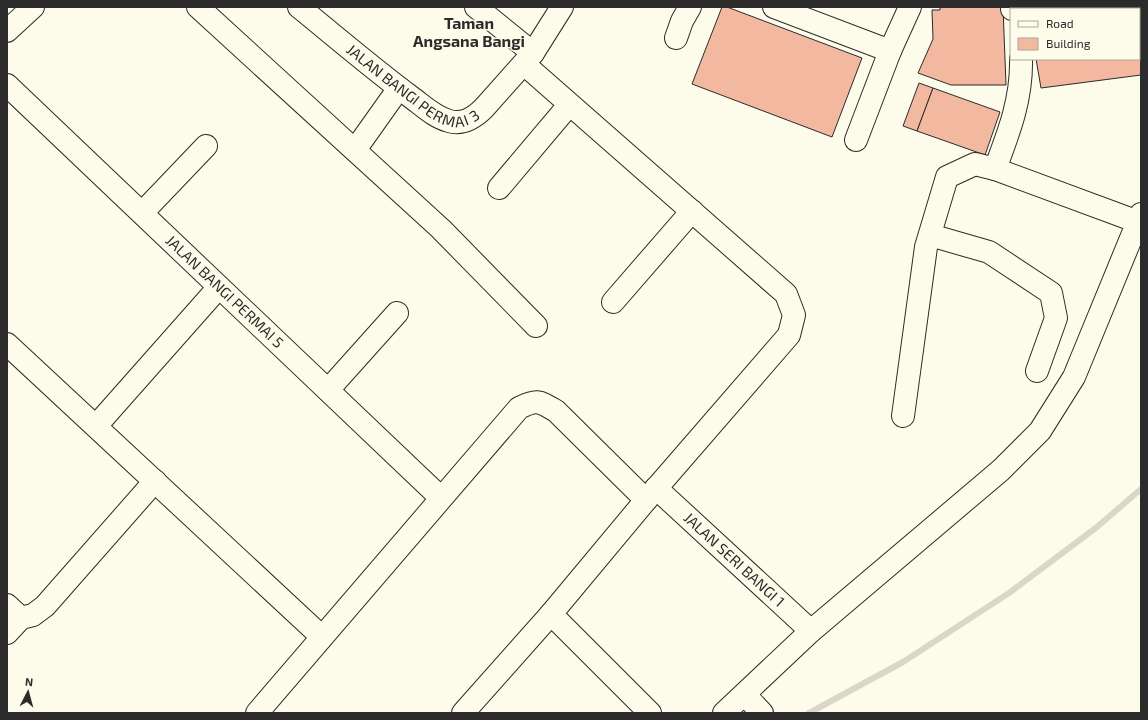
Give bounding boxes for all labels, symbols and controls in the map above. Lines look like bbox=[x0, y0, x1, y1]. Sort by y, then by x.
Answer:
legend bbox=[1010, 8, 1140, 60]
district label: Taman Angsana Bangi bbox=[413, 13, 525, 50]
text: Road bbox=[1046, 16, 1074, 30]
text: Building bbox=[1046, 36, 1091, 50]
street label: JALAN BANGI PERMAI 3 bbox=[343, 40, 482, 130]
street label: JALAN BANGI PERMAI 5 bbox=[162, 231, 288, 351]
street label: JALAN SERI BANGI 1 bbox=[680, 508, 789, 610]
north arrow bbox=[8, 672, 48, 712]
text: N bbox=[24, 675, 34, 688]

